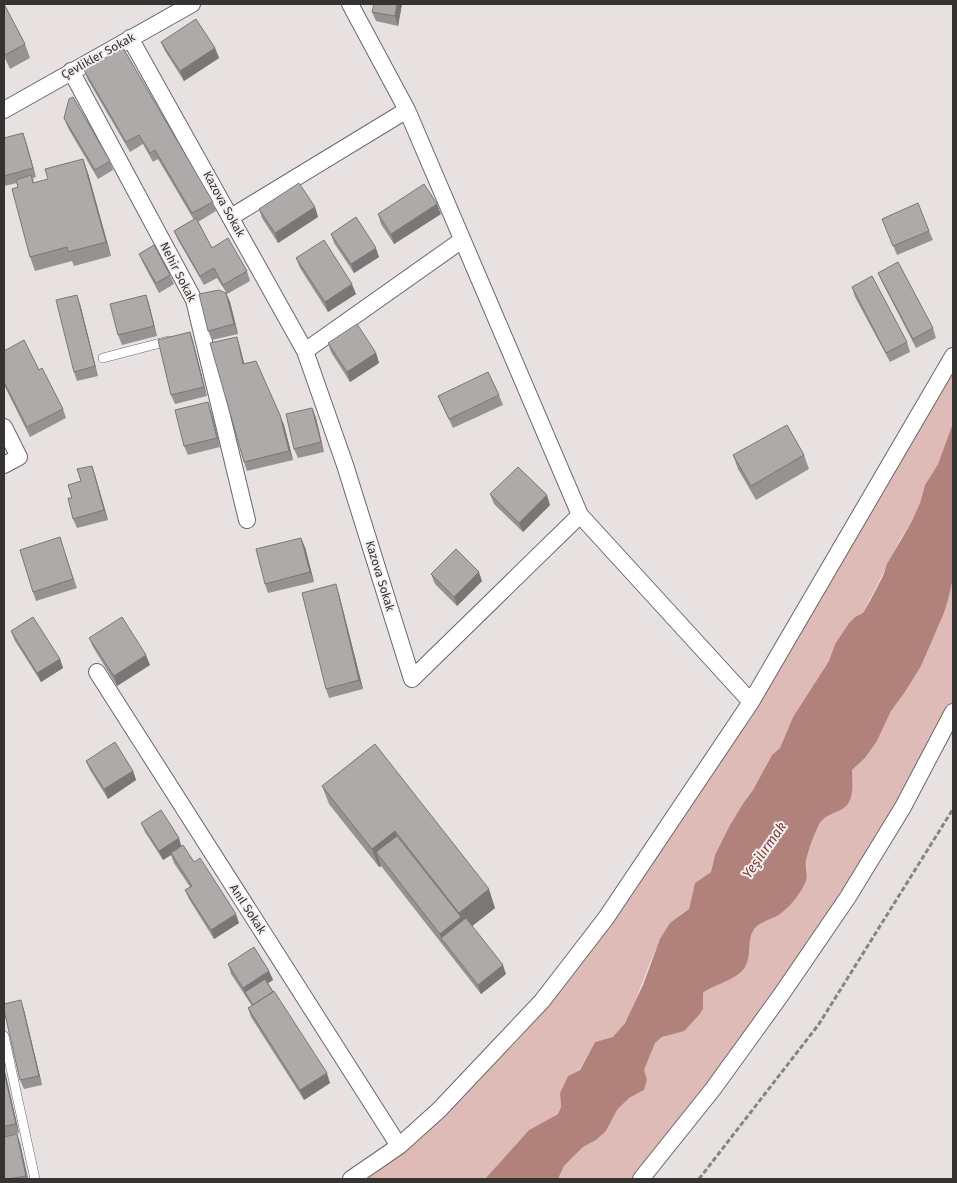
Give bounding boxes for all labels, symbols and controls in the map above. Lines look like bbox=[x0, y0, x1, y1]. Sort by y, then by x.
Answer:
street label: Çevlikler Sokak bbox=[59, 30, 138, 82]
street label: Kazova Sokak bbox=[200, 169, 248, 240]
street label: Nehir Sokak bbox=[157, 240, 199, 305]
street label: Kazova Sokak bbox=[363, 539, 398, 614]
water label: Yeşilırmak bbox=[739, 818, 790, 882]
street label: Anıl Sokak bbox=[227, 882, 270, 937]

